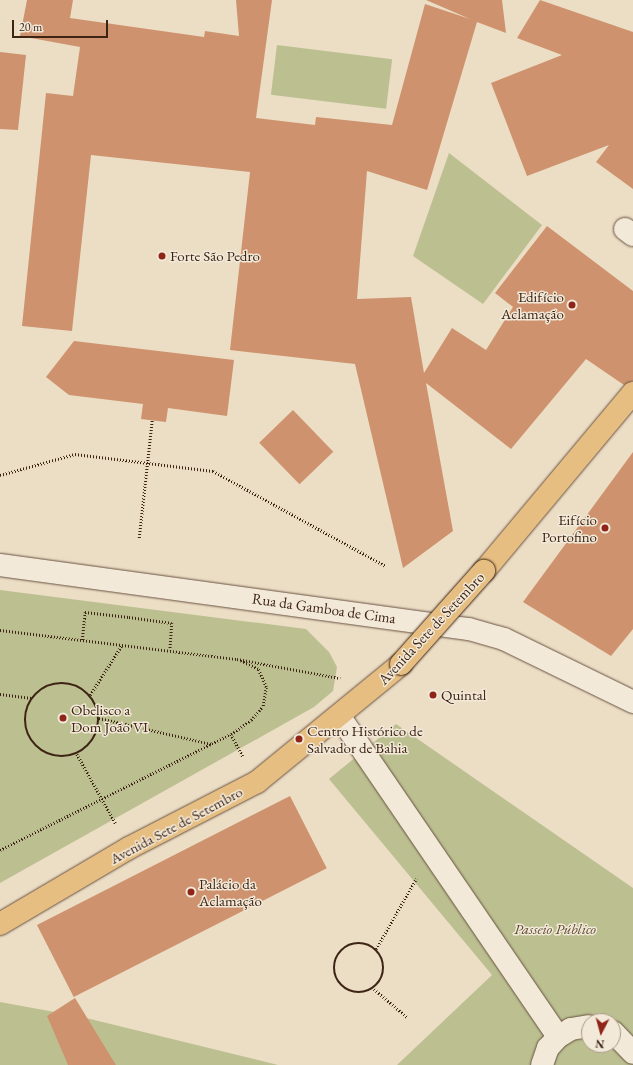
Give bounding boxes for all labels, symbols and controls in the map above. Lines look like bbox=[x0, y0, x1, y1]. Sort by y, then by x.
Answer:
scale bar bbox=[14, 12, 110, 38]
text: 20 m bbox=[19, 19, 42, 35]
place label: Forte São Pedro bbox=[170, 247, 260, 265]
marker: Forte São Pedro bbox=[157, 251, 167, 261]
place label: Edifício Aclamação bbox=[501, 287, 564, 322]
marker: Edifício Aclamação bbox=[567, 300, 577, 310]
place label: Eifício Portofino bbox=[542, 510, 597, 545]
marker: Eifício Portofino bbox=[600, 523, 610, 533]
street label: Avenida Sete de Setembro bbox=[374, 568, 488, 688]
street label: Rua da Gamboa de Cima bbox=[251, 589, 397, 627]
place label: Quintal bbox=[441, 686, 486, 704]
marker: Quintal bbox=[428, 690, 438, 700]
place label: Obelisco a Dom João VI bbox=[71, 700, 148, 735]
marker: Obelisco a Dom João VI bbox=[58, 713, 68, 723]
place label: Centro Histórico de Salvador de Bahia bbox=[307, 721, 423, 756]
marker: Centro Histórico de Salvador de Bahia bbox=[294, 734, 304, 744]
street label: Avenida Sete de Setembro bbox=[107, 782, 245, 868]
place label: Palácio da Aclamação bbox=[199, 874, 262, 909]
marker: Palácio da Aclamação bbox=[186, 887, 196, 897]
park label: Passeio Público bbox=[514, 920, 596, 938]
north arrow bbox=[581, 1013, 621, 1053]
text: N bbox=[595, 1037, 605, 1051]

